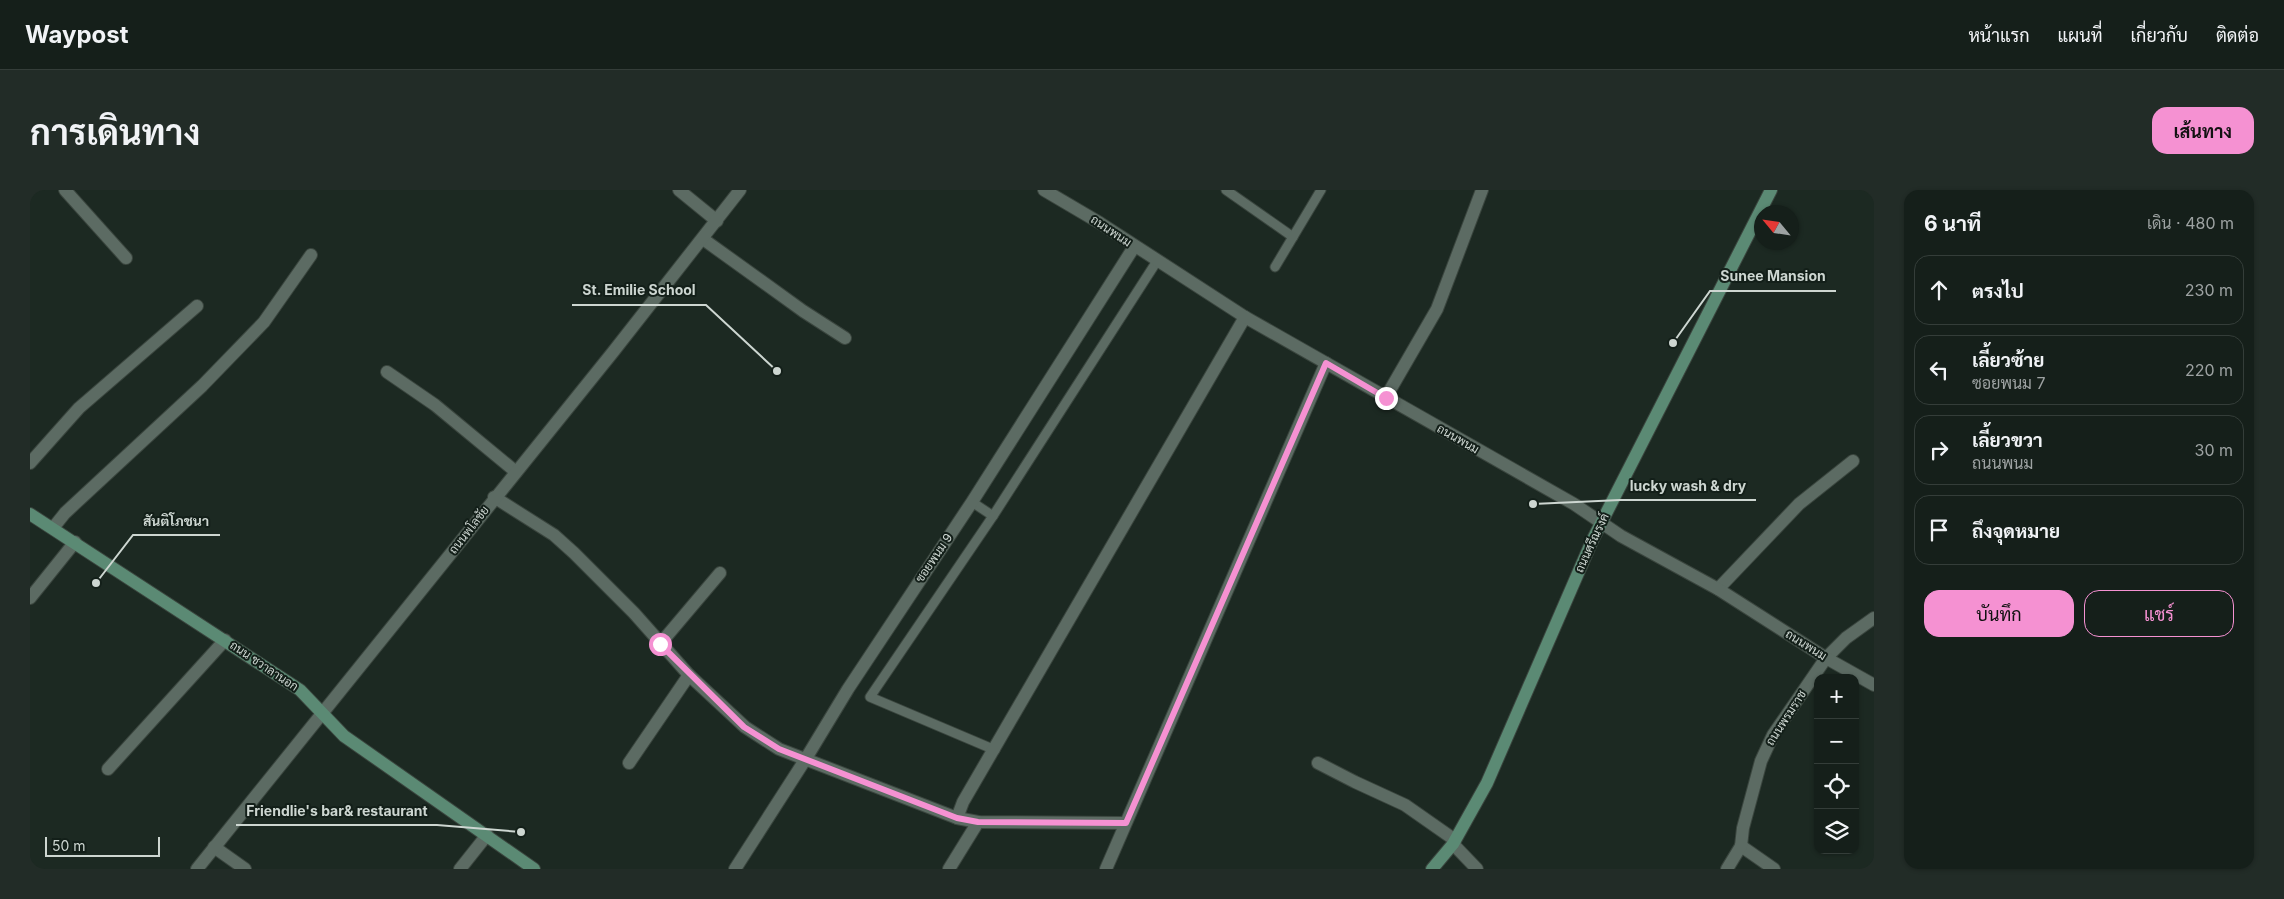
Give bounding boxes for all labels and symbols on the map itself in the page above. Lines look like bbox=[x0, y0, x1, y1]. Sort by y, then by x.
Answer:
north arrow bbox=[1754, 205, 1799, 250]
street label: ถนนพนม bbox=[1088, 212, 1135, 250]
callout: Sunee Mansion bbox=[1710, 262, 1836, 291]
text: Sunee Mansion bbox=[1720, 267, 1826, 284]
callout: St. Emilie School bbox=[572, 276, 706, 305]
text: St. Emilie School bbox=[582, 281, 696, 298]
route end bbox=[1375, 387, 1398, 410]
street label: ถนนพนม bbox=[1435, 421, 1482, 457]
callout: lucky wash & dry bbox=[1620, 471, 1756, 500]
text: lucky wash & dry bbox=[1630, 477, 1747, 494]
street label: ถนนพโลชัย bbox=[445, 503, 492, 557]
callout: สันติโภชนา bbox=[133, 506, 220, 535]
street label: ถนนศรีณรงค์ bbox=[1571, 511, 1612, 575]
text: สันติโภชนา bbox=[143, 512, 209, 529]
street label: ซอยพนม 9 bbox=[912, 530, 955, 585]
street label: ถนนพนม bbox=[1783, 626, 1830, 663]
route start bbox=[649, 633, 672, 656]
street label: ถนน ชวาลานอก bbox=[227, 637, 301, 694]
street label: ถนนพรมราช bbox=[1762, 687, 1809, 748]
callout: Friendlie's bar& restaurant bbox=[236, 796, 437, 825]
text: Friendlie's bar& restaurant bbox=[246, 802, 428, 819]
scale bar bbox=[45, 834, 160, 857]

